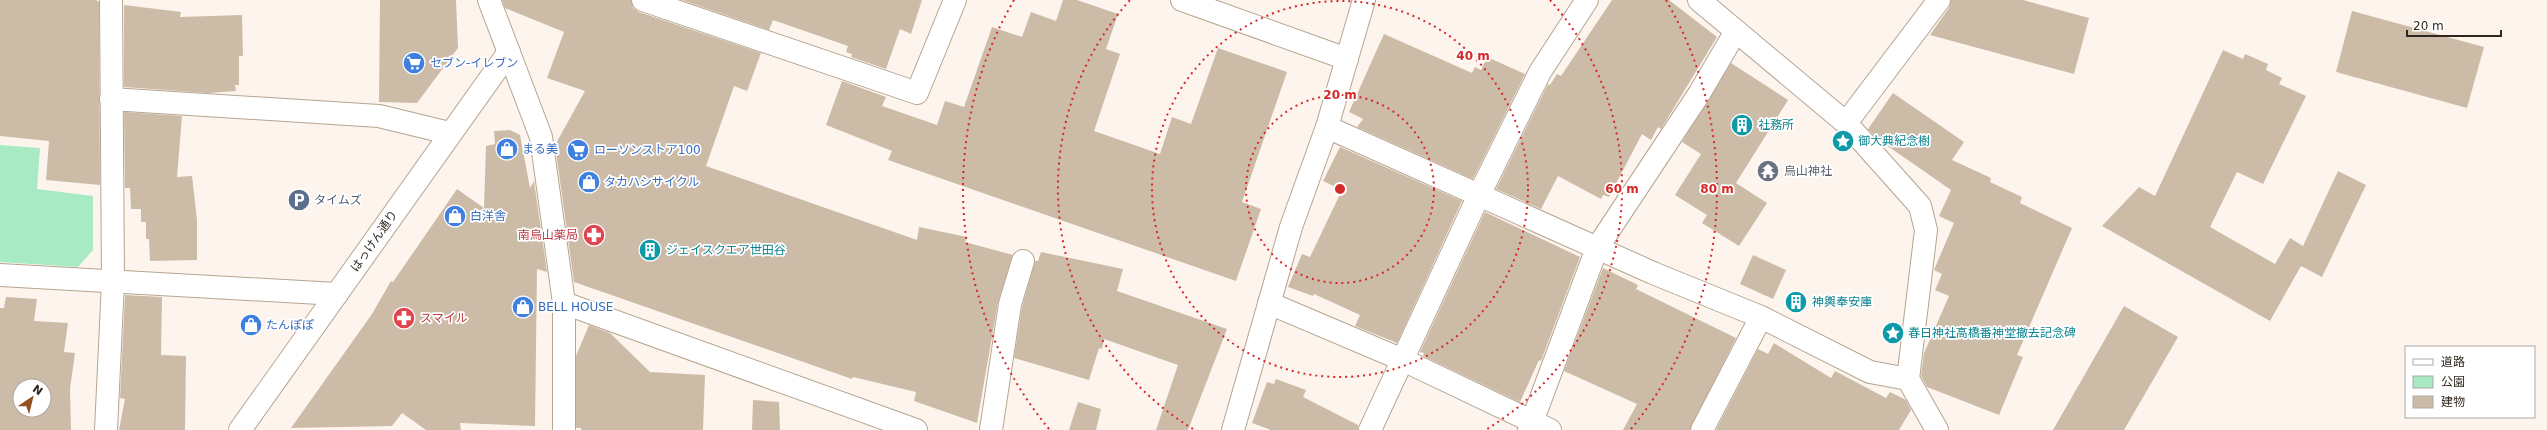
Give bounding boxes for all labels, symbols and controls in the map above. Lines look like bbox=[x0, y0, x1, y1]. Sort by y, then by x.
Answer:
scale bar bbox=[2407, 12, 2501, 38]
text: 20 m bbox=[2413, 19, 2444, 33]
text: 40 m bbox=[1456, 49, 1490, 63]
supermarket icon: セブン-イレブン bbox=[401, 50, 427, 76]
place label: セブン-イレブン bbox=[430, 56, 518, 70]
text: 20 m bbox=[1323, 88, 1357, 102]
building icon: 社務所 bbox=[1729, 112, 1755, 138]
place label: 社務所 bbox=[1758, 118, 1794, 132]
place icon: 御大典紀念樹 bbox=[1830, 128, 1856, 154]
place label: 御大典紀念樹 bbox=[1858, 134, 1930, 148]
shop icon: まる美 bbox=[494, 136, 520, 162]
supermarket icon: ローソンストア100 bbox=[565, 137, 591, 163]
place label: まる美 bbox=[522, 142, 558, 156]
place label: ローソンストア100 bbox=[594, 143, 701, 157]
temple icon: 烏山神社 bbox=[1755, 158, 1781, 184]
place label: 烏山神社 bbox=[1784, 164, 1832, 178]
shop icon: タカハシサイクル bbox=[576, 169, 602, 195]
place label: タカハシサイクル bbox=[604, 175, 699, 189]
centre of rings bbox=[1333, 182, 1347, 196]
text: 60 m bbox=[1605, 182, 1639, 196]
text: 80 m bbox=[1700, 182, 1734, 196]
parking icon: タイムズ bbox=[286, 187, 312, 213]
place label: タイムズ bbox=[314, 193, 362, 207]
shop icon: 白洋舎 bbox=[442, 203, 468, 229]
street label: はっけん通り bbox=[348, 207, 400, 275]
place label: 白洋舎 bbox=[470, 209, 506, 223]
pharmacy icon: 南烏山薬局 bbox=[581, 222, 607, 248]
place label: 南烏山薬局 bbox=[518, 228, 578, 242]
building icon: ジェイスクエア世田谷 bbox=[637, 237, 663, 263]
place label: ジェイスクエア世田谷 bbox=[666, 243, 786, 257]
building icon: 神輿奉安庫 bbox=[1783, 289, 1809, 315]
shop icon: BELL HOUSE bbox=[510, 294, 536, 320]
place label: 神輿奉安庫 bbox=[1812, 295, 1872, 309]
place label: BELL HOUSE bbox=[538, 300, 613, 314]
pharmacy icon: スマイル bbox=[391, 305, 417, 331]
place label: スマイル bbox=[420, 311, 468, 325]
shop icon: たんぽぽ bbox=[238, 312, 264, 338]
place label: たんぽぽ bbox=[266, 318, 314, 332]
place icon: 春日神社高橋番神堂撤去記念碑 bbox=[1880, 320, 1906, 346]
place label: 春日神社高橋番神堂撤去記念碑 bbox=[1908, 326, 2076, 340]
legend bbox=[2405, 346, 2535, 418]
text: 道路 bbox=[2441, 355, 2465, 369]
text: 公園 bbox=[2441, 375, 2465, 389]
north arrow bbox=[12, 378, 52, 418]
text: N bbox=[30, 382, 45, 398]
text: 建物 bbox=[2441, 395, 2465, 409]

